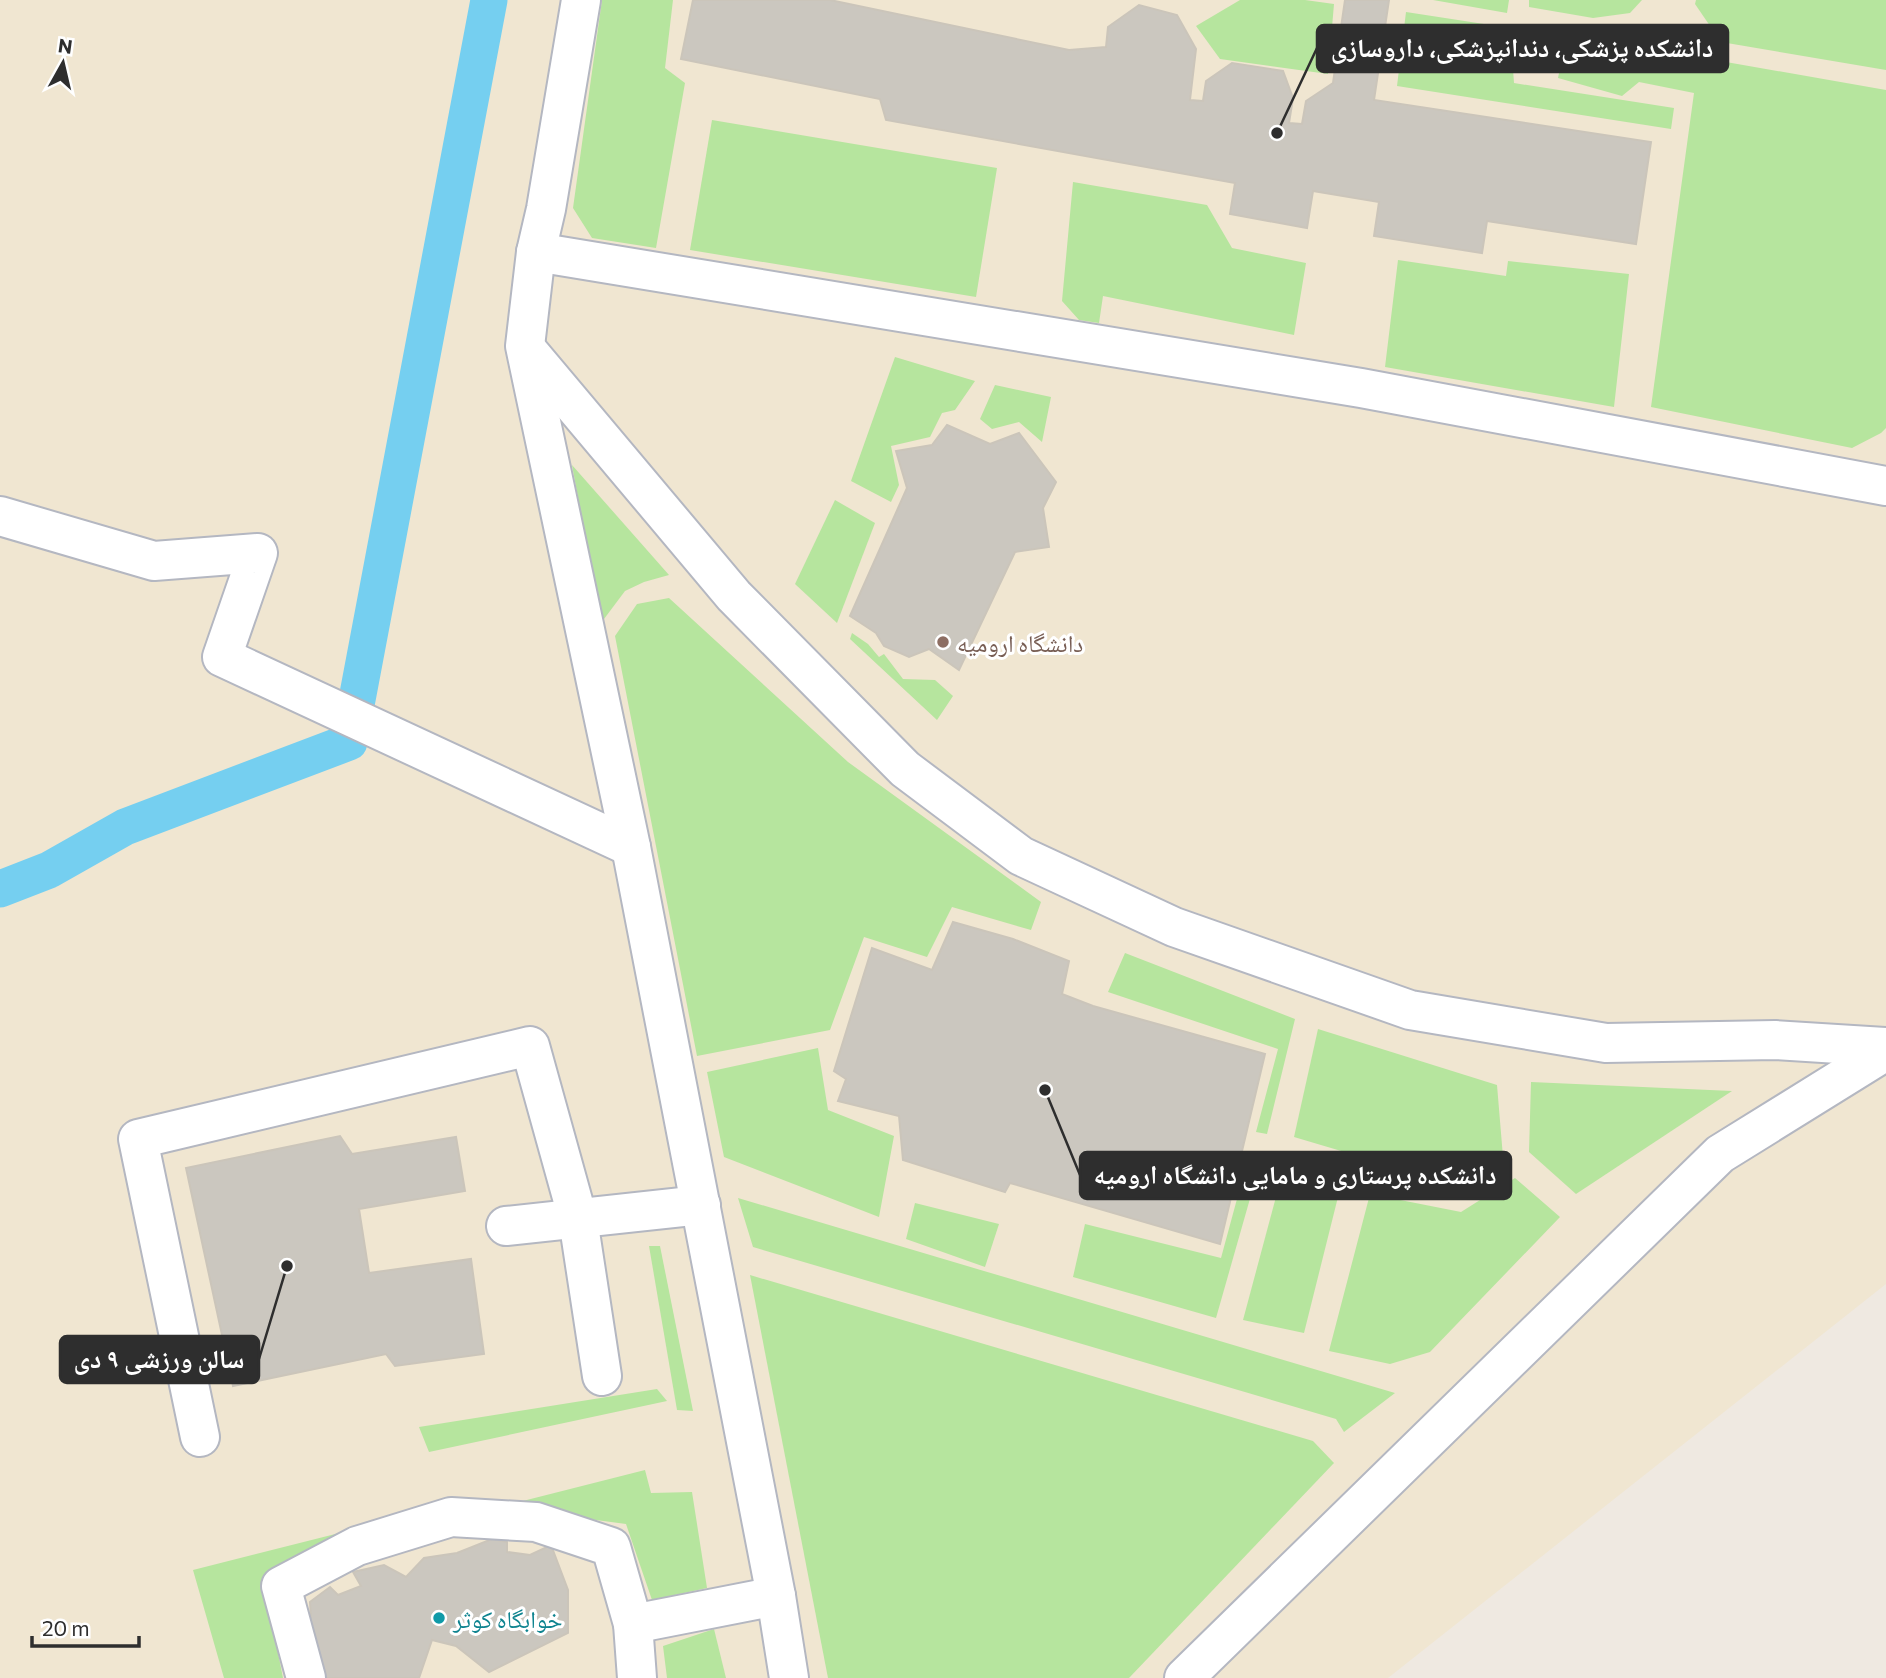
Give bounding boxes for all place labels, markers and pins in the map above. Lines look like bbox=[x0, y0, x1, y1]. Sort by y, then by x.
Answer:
callout: دانشکده پزشکی، دندانپزشکی، داروسازی bbox=[1317, 25, 1728, 72]
place label: دانشگاه ارومیه bbox=[957, 628, 1083, 657]
marker: دانشگاه ارومیه bbox=[935, 634, 951, 650]
callout: دانشکده پرستاری و مامایی دانشگاه ارومیه bbox=[1080, 1152, 1511, 1199]
callout: سالن ورزشی ۹ دی bbox=[60, 1336, 259, 1383]
place label: خوابگاه کوثر bbox=[452, 1604, 562, 1633]
marker: خوابگاه کوثر bbox=[431, 1610, 447, 1626]

